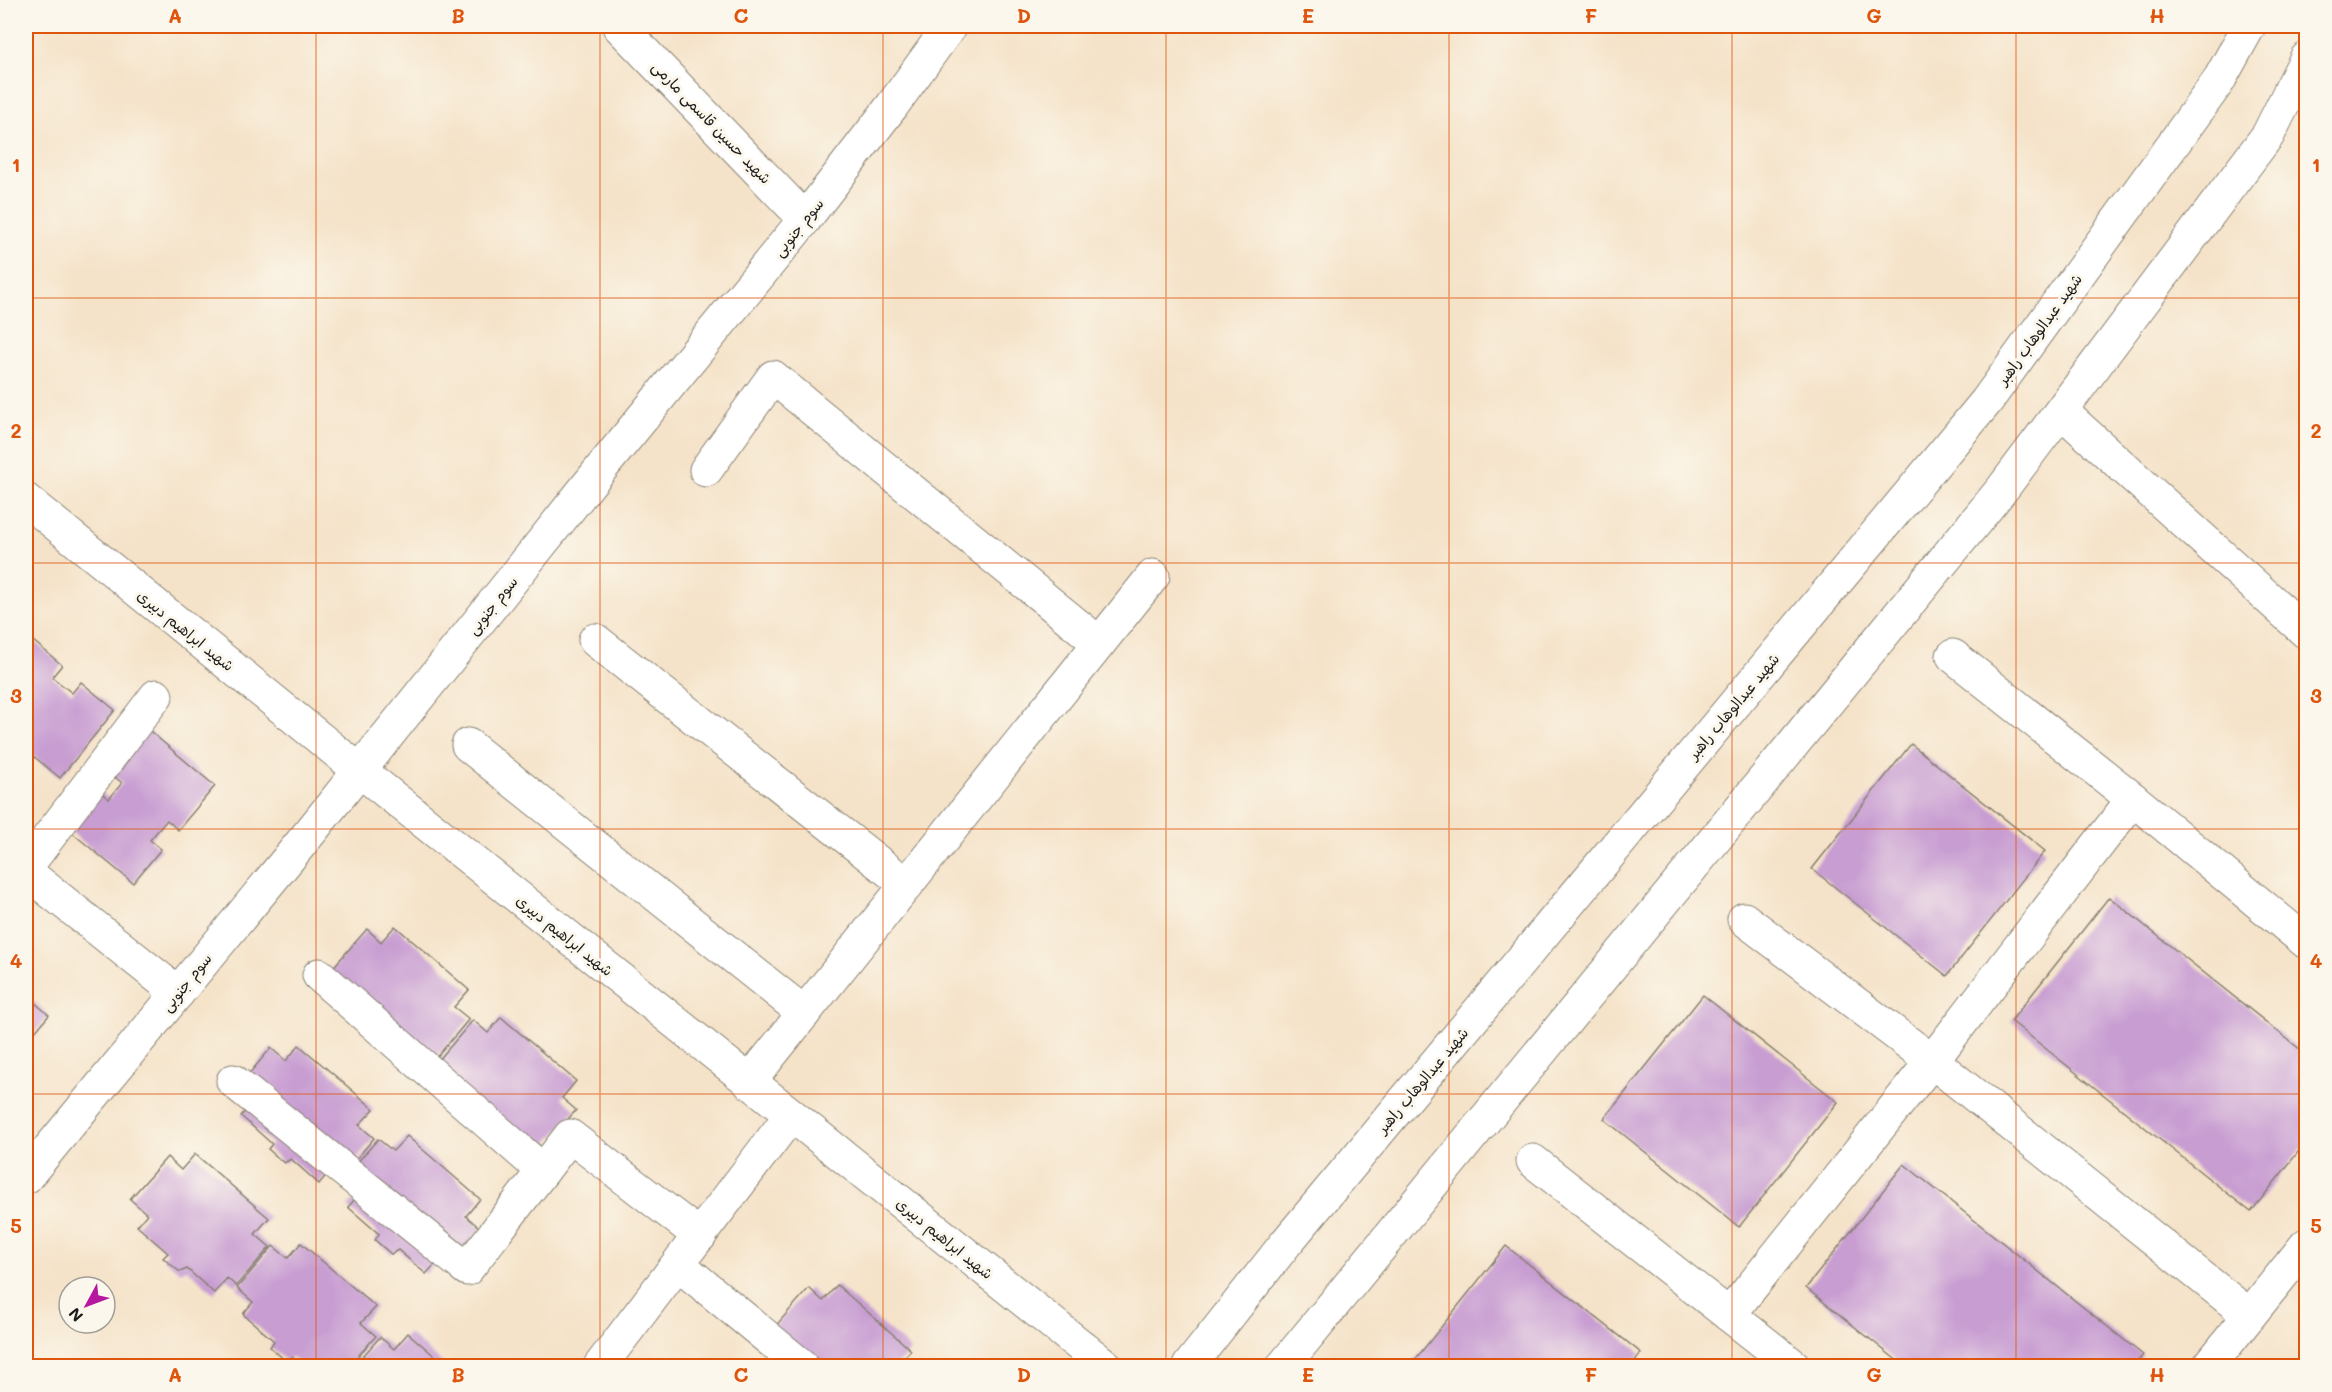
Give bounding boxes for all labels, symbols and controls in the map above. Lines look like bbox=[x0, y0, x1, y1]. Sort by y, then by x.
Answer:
text: A bbox=[168, 2, 182, 28]
text: B bbox=[451, 2, 465, 28]
text: C bbox=[734, 2, 749, 28]
text: D bbox=[1017, 2, 1031, 28]
text: E bbox=[1302, 2, 1314, 28]
text: F bbox=[1585, 2, 1598, 28]
text: G bbox=[1866, 2, 1882, 28]
text: H bbox=[2149, 2, 2165, 28]
street label: شهید حسین قاسمی مارمی bbox=[647, 56, 776, 188]
text: 1 bbox=[12, 151, 20, 177]
text: 1 bbox=[2312, 151, 2320, 177]
street label: سوم جنوبی bbox=[768, 194, 830, 262]
street label: شهید عبدالوهاب راهبر bbox=[1991, 269, 2086, 390]
text: 2 bbox=[10, 417, 22, 443]
text: 2 bbox=[2310, 417, 2322, 443]
street label: سوم جنوبی bbox=[462, 572, 524, 640]
street label: شهید ابراهیم دبیری bbox=[132, 585, 239, 678]
street label: شهید عبدالوهاب راهبر bbox=[1681, 649, 1783, 765]
text: 3 bbox=[10, 682, 22, 708]
text: 3 bbox=[2310, 682, 2322, 708]
street label: شهید ابراهیم دبیری bbox=[511, 890, 618, 983]
text: 4 bbox=[10, 947, 23, 973]
text: 4 bbox=[2310, 947, 2323, 973]
street label: سوم جنوبی bbox=[156, 949, 218, 1017]
street label: شهید عبدالوهاب راهبر bbox=[1370, 1023, 1472, 1139]
street label: شهید ابراهیم دبیری bbox=[891, 1193, 998, 1286]
text: 5 bbox=[10, 1212, 22, 1238]
text: 5 bbox=[2310, 1212, 2322, 1238]
north arrow bbox=[57, 1275, 117, 1335]
text: N bbox=[63, 1304, 87, 1327]
text: A bbox=[168, 1361, 182, 1387]
text: B bbox=[451, 1361, 465, 1387]
text: C bbox=[734, 1361, 749, 1387]
text: D bbox=[1017, 1361, 1031, 1387]
text: E bbox=[1302, 1361, 1314, 1387]
text: F bbox=[1585, 1361, 1598, 1387]
text: G bbox=[1866, 1361, 1882, 1387]
text: H bbox=[2149, 1361, 2165, 1387]

